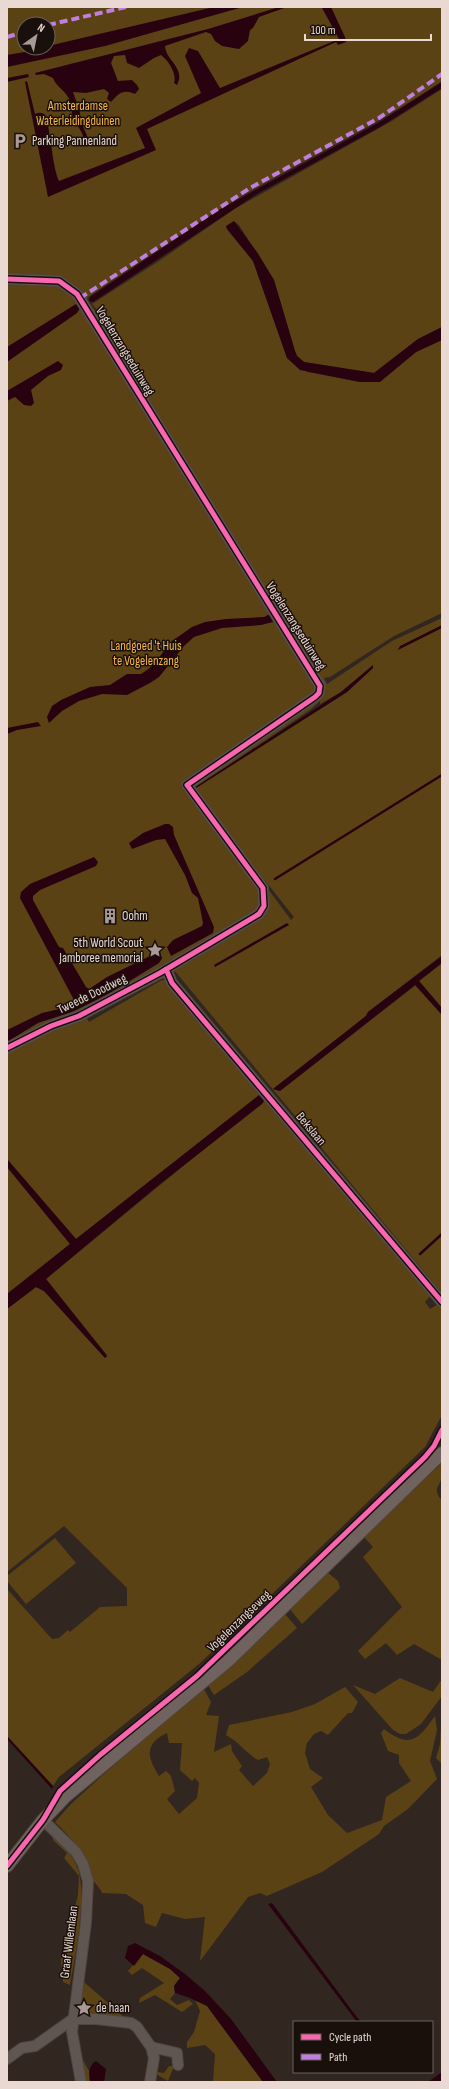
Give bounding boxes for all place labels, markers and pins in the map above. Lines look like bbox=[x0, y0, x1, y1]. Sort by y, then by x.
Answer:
parking icon: Parking Pannenland bbox=[11, 132, 29, 150]
place label: Parking Pannenland bbox=[32, 133, 117, 149]
building icon: Oohm bbox=[101, 907, 119, 925]
place label: Oohm bbox=[122, 908, 148, 924]
place label: 5th World Scout Jamboree memorial bbox=[58, 935, 143, 966]
place icon: 5th World Scout Jamboree memorial bbox=[146, 941, 164, 959]
place icon: de haan bbox=[75, 1999, 93, 2017]
place label: de haan bbox=[96, 2000, 130, 2016]

